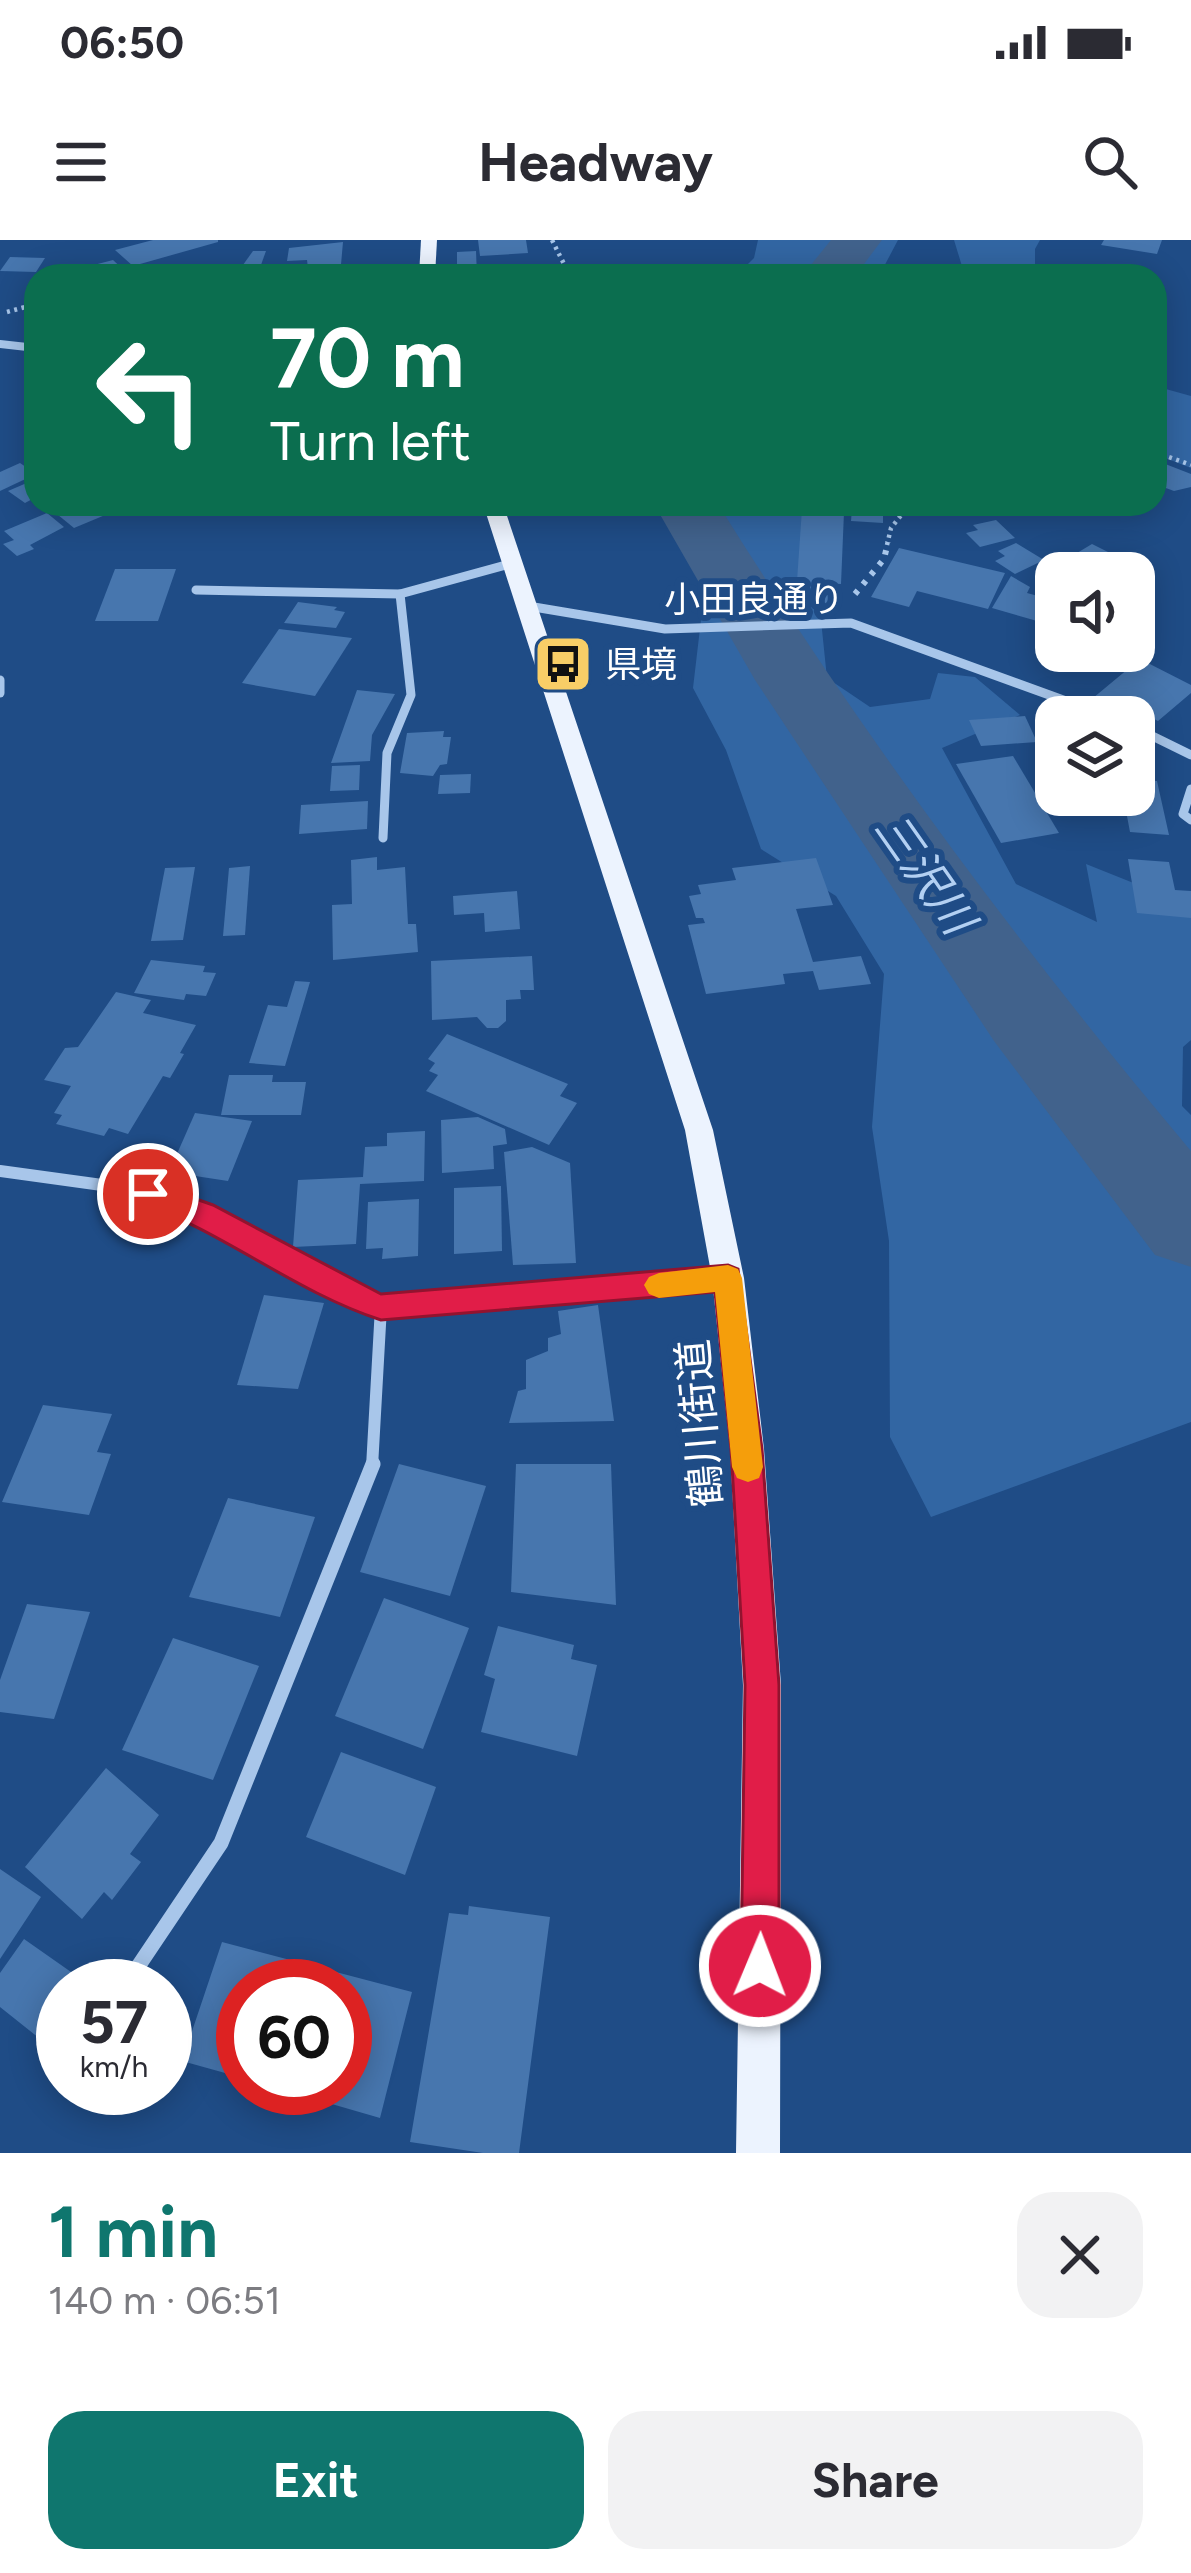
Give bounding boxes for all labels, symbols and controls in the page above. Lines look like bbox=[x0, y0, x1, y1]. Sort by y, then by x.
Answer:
text: 06:50 bbox=[60, 15, 184, 69]
icon: menu bbox=[48, 129, 114, 195]
icon: search bbox=[1077, 129, 1143, 195]
text: Headway bbox=[478, 130, 713, 195]
text: 70 m bbox=[270, 307, 464, 408]
icon: left bbox=[72, 312, 228, 468]
text: Turn left bbox=[270, 409, 471, 474]
map controls bbox=[1035, 552, 1155, 816]
button: sound bbox=[1035, 552, 1155, 672]
street label: 小田良通り bbox=[664, 578, 844, 621]
bus stop icon: 県境 bbox=[532, 633, 594, 695]
place label: 県境 bbox=[605, 643, 677, 686]
button: layers bbox=[1035, 696, 1155, 816]
water label: 三沢川 bbox=[864, 802, 988, 947]
pin bbox=[97, 1143, 199, 1245]
icon: arrive bbox=[115, 1161, 181, 1227]
street label: 鶴川街道 bbox=[667, 1337, 733, 1509]
position arrow bbox=[697, 1903, 823, 2029]
speed limit sign: 60 bbox=[216, 1959, 372, 2115]
text: 57 bbox=[80, 1986, 148, 2058]
text: km/h bbox=[80, 2048, 148, 2085]
text: 1 min bbox=[48, 2189, 218, 2275]
button: close bbox=[1017, 2192, 1143, 2318]
text: 140 m · 06:51 bbox=[48, 2277, 281, 2324]
button: Exit bbox=[48, 2411, 584, 2549]
button: Share bbox=[608, 2411, 1143, 2549]

